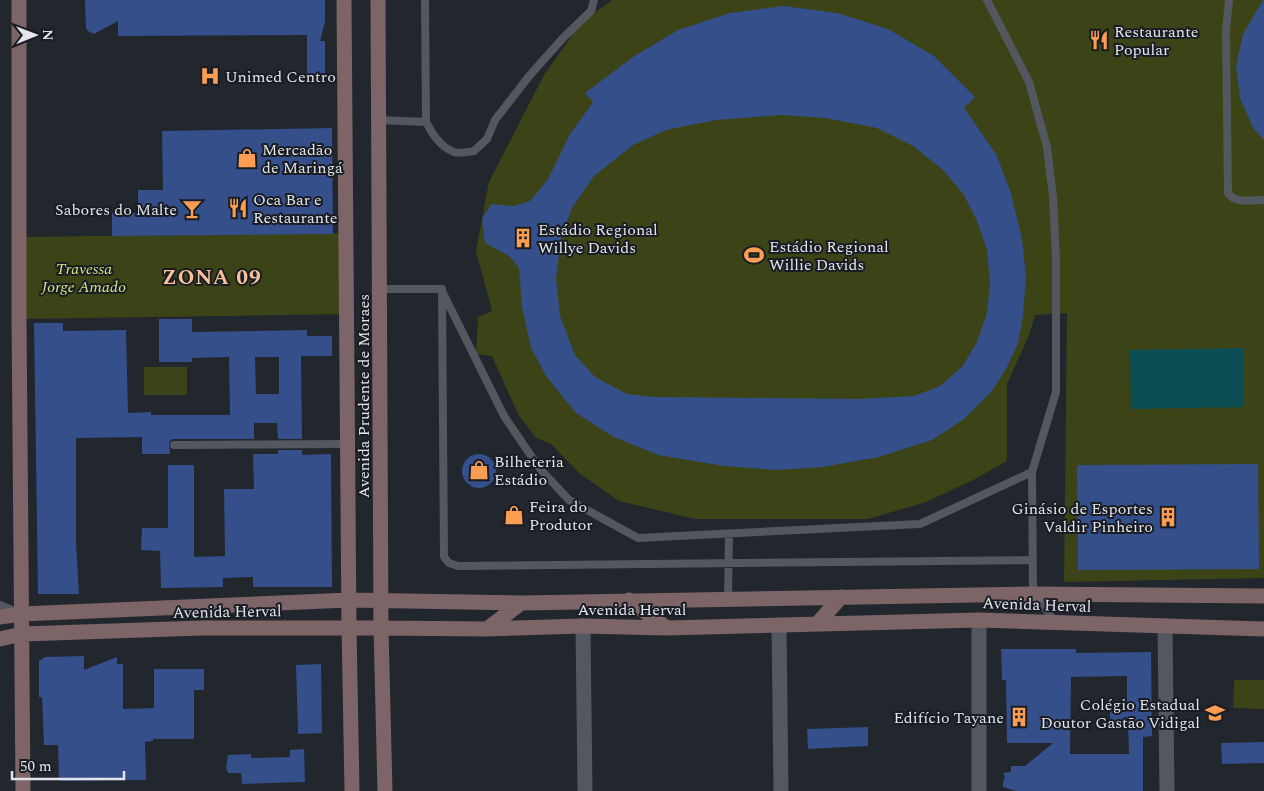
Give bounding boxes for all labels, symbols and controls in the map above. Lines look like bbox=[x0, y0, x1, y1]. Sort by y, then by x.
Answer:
north arrow bbox=[10, 10, 60, 60]
place label: Restaurante Popular bbox=[1114, 20, 1199, 62]
text: N bbox=[37, 29, 58, 41]
restaurant icon: Restaurante Popular bbox=[1088, 29, 1110, 51]
hospital icon: Unimed Centro bbox=[199, 65, 221, 87]
place label: Unimed Centro bbox=[225, 65, 336, 89]
place label: Mercadão de Maringá bbox=[262, 138, 343, 180]
shop icon: Mercadão de Maringá bbox=[236, 147, 258, 169]
place label: Oca Bar e Restaurante bbox=[253, 188, 338, 230]
restaurant icon: Oca Bar e Restaurante bbox=[227, 197, 249, 219]
place label: Sabores do Malte bbox=[55, 198, 177, 222]
bar icon: Sabores do Malte bbox=[181, 198, 203, 220]
place label: Estádio Regional Willye Davids bbox=[538, 218, 658, 260]
building icon: Estádio Regional Willye Davids bbox=[512, 227, 534, 249]
place label: Estádio Regional Willie Davids bbox=[769, 235, 889, 277]
sports icon: Estádio Regional Willie Davids bbox=[743, 244, 765, 266]
park label: Travessa Jorge Amado bbox=[41, 257, 126, 299]
district label: ZONA 09 bbox=[162, 262, 262, 294]
street label: Avenida Prudente de Moraes bbox=[352, 294, 376, 498]
place label: Bilheteria Estádio bbox=[494, 450, 564, 492]
shop icon: Bilheteria Estádio bbox=[468, 459, 490, 481]
place label: Feira do Produtor bbox=[529, 495, 593, 537]
place label: Ginásio de Esportes Valdir Pinheiro bbox=[1012, 497, 1153, 539]
shop icon: Feira do Produtor bbox=[503, 504, 525, 526]
building icon: Ginásio de Esportes Valdir Pinheiro bbox=[1157, 506, 1179, 528]
street label: Avenida Herval bbox=[982, 591, 1092, 619]
street label: Avenida Herval bbox=[578, 598, 686, 622]
street label: Avenida Herval bbox=[172, 599, 282, 625]
place label: Colégio Estadual Doutor Gastão Vidigal bbox=[1041, 693, 1200, 735]
school or university icon: Colégio Estadual Doutor Gastão Vidigal bbox=[1204, 702, 1226, 724]
place label: Edifício Tayane bbox=[893, 706, 1004, 730]
building icon: Edifício Tayane bbox=[1008, 706, 1030, 728]
scale bar bbox=[12, 748, 125, 780]
text: 50 m bbox=[20, 755, 52, 778]

